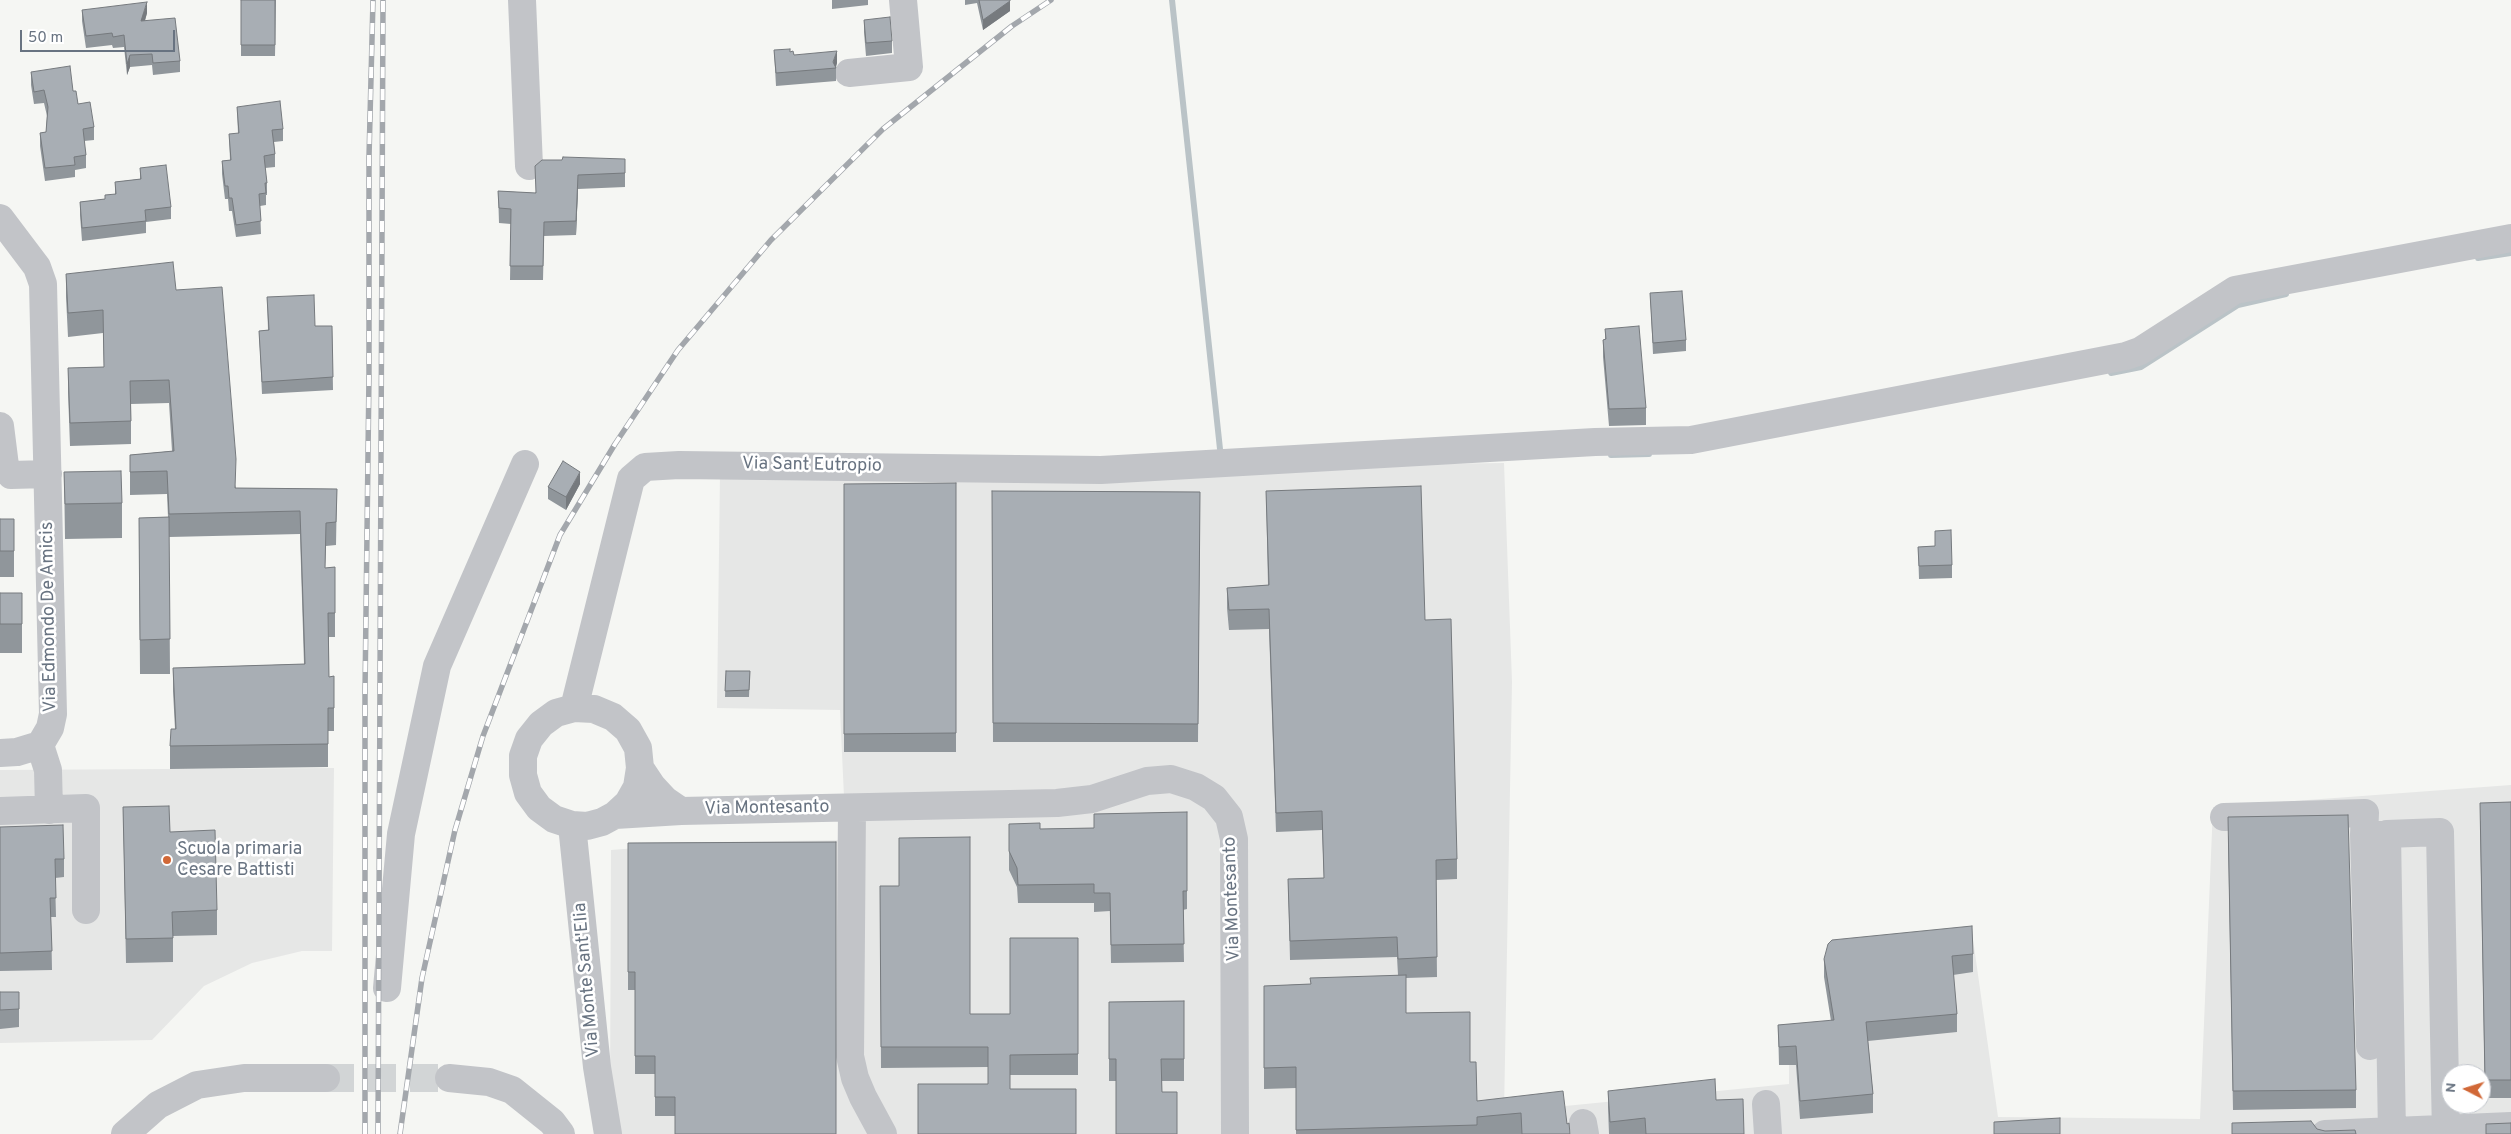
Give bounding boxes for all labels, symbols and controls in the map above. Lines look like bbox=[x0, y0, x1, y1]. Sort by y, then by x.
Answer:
scale bar bbox=[22, 20, 178, 52]
text: 50 m bbox=[28, 29, 63, 48]
street label: Via Sant Eutropio bbox=[742, 454, 882, 478]
street label: Via Edmondo De Amicis bbox=[38, 522, 62, 712]
street label: Via Montesanto bbox=[704, 797, 830, 821]
street label: Via Montesanto bbox=[1220, 836, 1246, 962]
place label: Scuola primaria Cesare Battisti bbox=[177, 839, 302, 882]
marker: Scuola primaria Cesare Battisti bbox=[161, 854, 173, 866]
street label: Via Monte Sant'Elia bbox=[570, 902, 606, 1058]
north arrow bbox=[2441, 1064, 2491, 1114]
text: N bbox=[2443, 1082, 2460, 1093]

